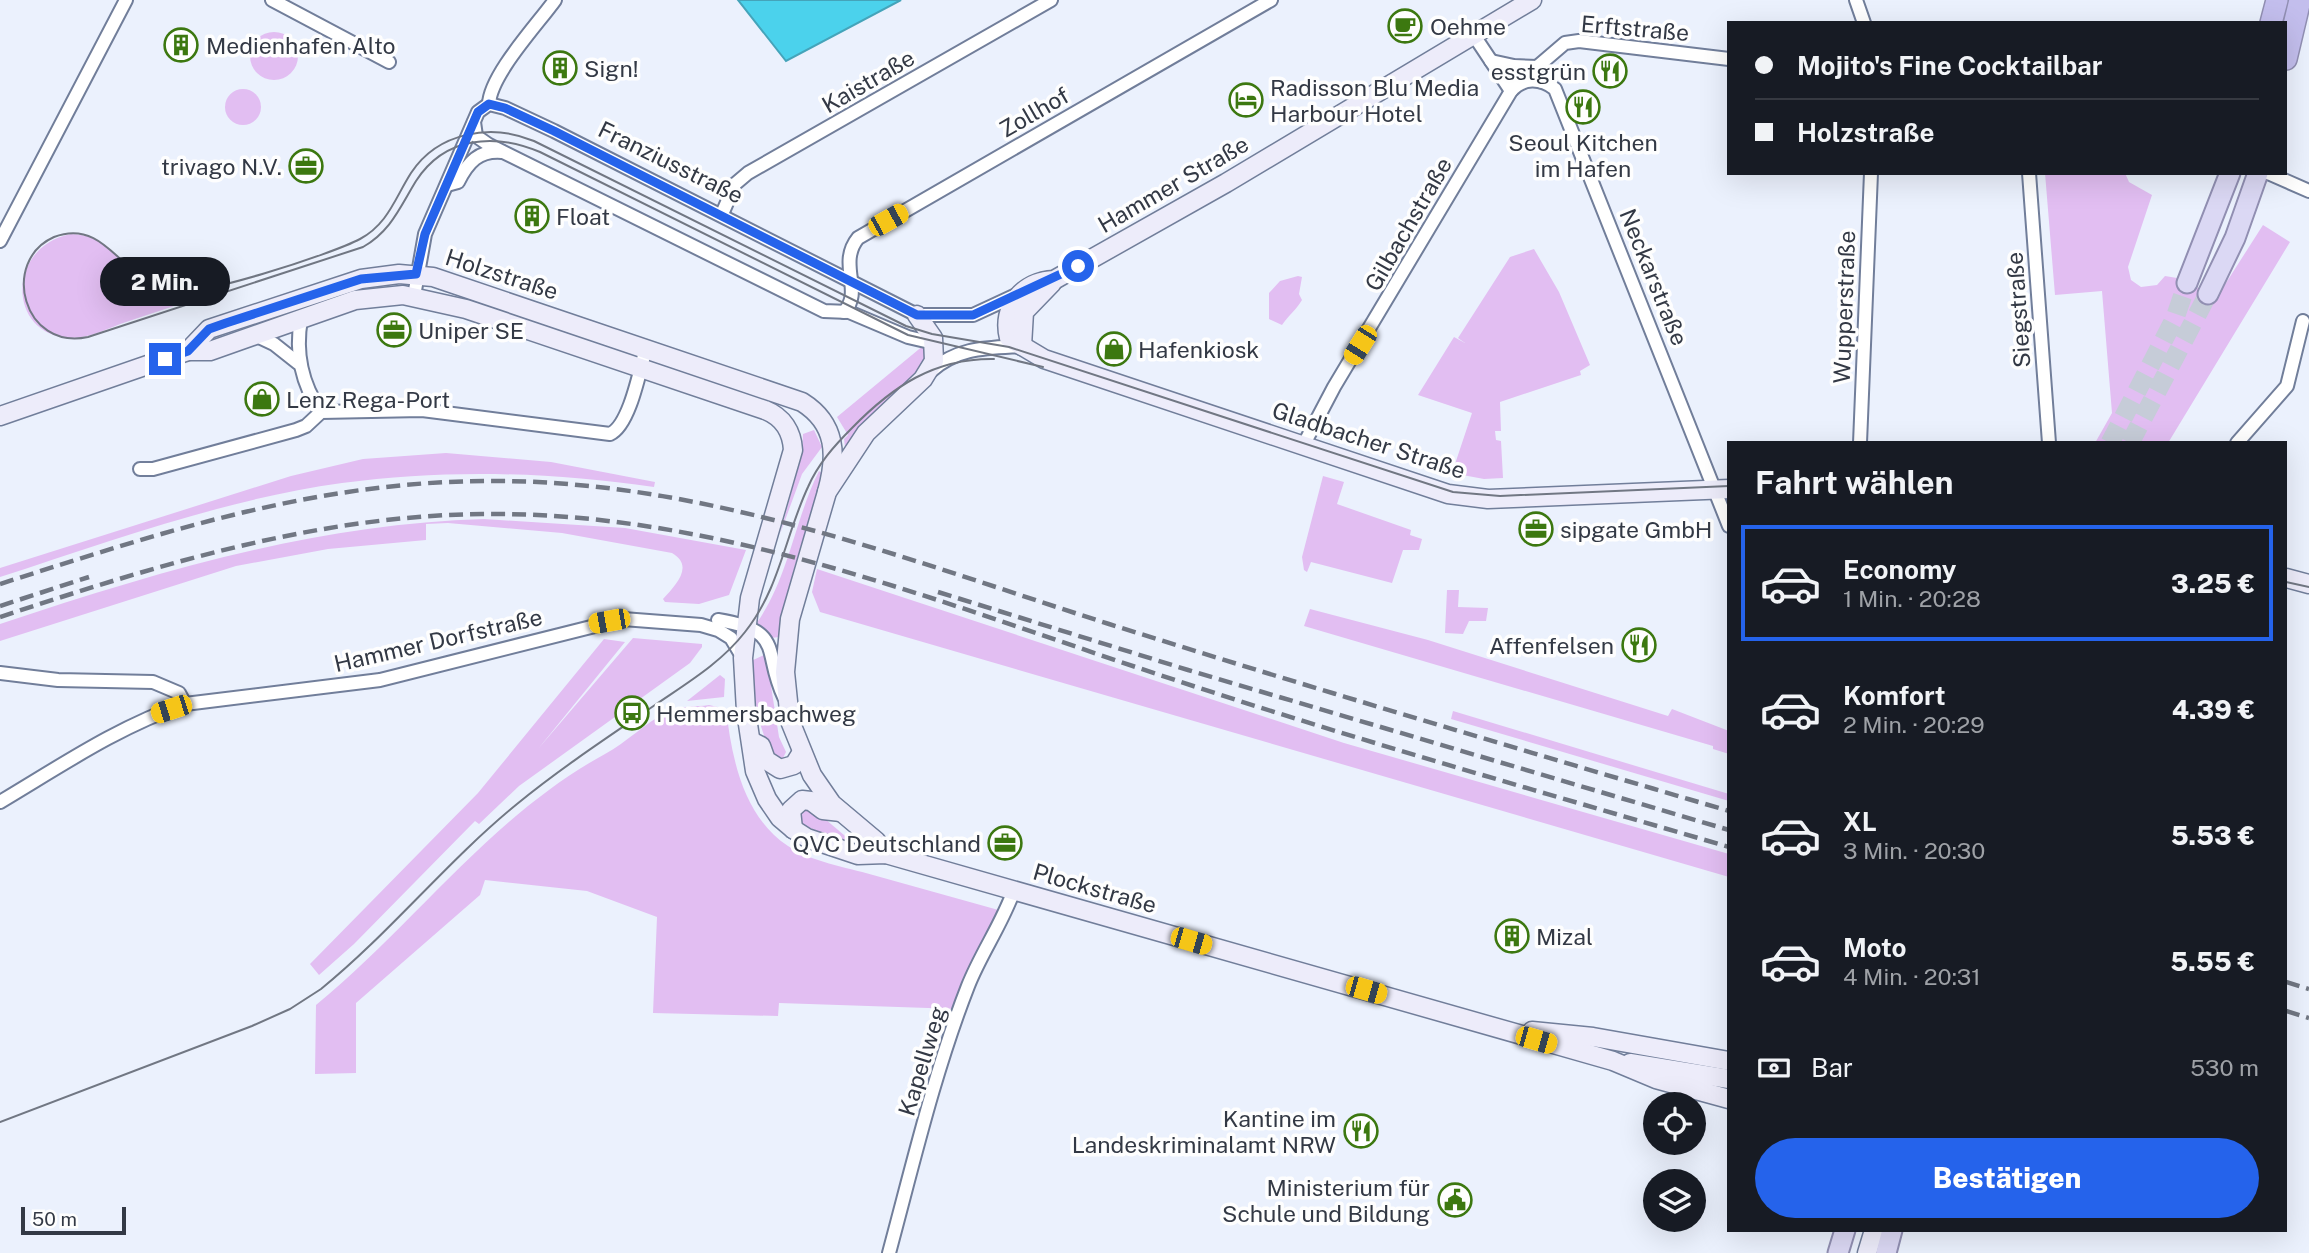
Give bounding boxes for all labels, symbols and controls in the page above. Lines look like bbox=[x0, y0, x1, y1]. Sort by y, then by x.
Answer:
cafe icon: Oehme bbox=[1386, 7, 1424, 45]
street label: Erftstraße bbox=[1580, 10, 1690, 46]
place label: Oehme bbox=[1430, 13, 1506, 40]
building icon: Medienhafen Alto bbox=[162, 26, 200, 64]
place label: Medienhafen Alto bbox=[206, 32, 396, 59]
street label: Kaistraße bbox=[817, 44, 919, 118]
building icon: Sign! bbox=[541, 49, 579, 87]
text: Mojito's Fine Cocktailbar bbox=[1797, 50, 2103, 81]
restaurant icon: esstgrün bbox=[1591, 52, 1629, 90]
place label: Sign! bbox=[584, 55, 638, 82]
place label: esstgrün bbox=[1491, 58, 1586, 85]
place label: Radisson Blu Media Harbour Hotel bbox=[1270, 74, 1479, 127]
street label: Zollhof bbox=[994, 81, 1074, 143]
hotel icon: Radisson Blu Media Harbour Hotel bbox=[1227, 81, 1265, 119]
restaurant icon: Seoul Kitchen im Hafen bbox=[1564, 88, 1602, 126]
street label: Franziusstraße bbox=[594, 115, 748, 209]
text: Holzstraße bbox=[1797, 117, 1934, 148]
place label: Seoul Kitchen im Hafen bbox=[1508, 129, 1658, 182]
street label: Hammer Straße bbox=[1093, 130, 1253, 238]
office icon: trivago N.V. bbox=[287, 147, 325, 185]
street label: Gilbachstraße bbox=[1359, 152, 1457, 296]
place label: trivago N.V. bbox=[161, 153, 282, 180]
building icon: Float bbox=[513, 197, 551, 235]
car bbox=[865, 201, 912, 239]
place label: Float bbox=[556, 203, 610, 230]
street label: Neckarstraße bbox=[1614, 205, 1694, 349]
street label: Wupperstraße bbox=[1828, 230, 1860, 384]
street label: Holzstraße bbox=[442, 243, 562, 305]
route start bbox=[1062, 250, 1094, 282]
street label: Siegstraße bbox=[2000, 251, 2036, 369]
callout: 2 Min. bbox=[100, 258, 230, 306]
text: 2 Min. bbox=[131, 268, 199, 295]
office icon: Uniper SE bbox=[375, 311, 413, 349]
place label: Uniper SE bbox=[418, 317, 524, 344]
car bbox=[1340, 322, 1381, 368]
shop icon: Hafenkiosk bbox=[1095, 330, 1133, 368]
place label: Hafenkiosk bbox=[1138, 336, 1259, 363]
route end bbox=[149, 343, 181, 375]
shop icon: Lenz Rega-Port bbox=[243, 380, 281, 418]
place label: Lenz Rega-Port bbox=[286, 386, 450, 413]
street label: Gladbacher Straße bbox=[1269, 396, 1469, 484]
text: Fahrt wählen bbox=[1755, 464, 1954, 501]
office icon: sipgate GmbH bbox=[1517, 510, 1555, 548]
place label: sipgate GmbH bbox=[1560, 516, 1712, 543]
icon: car bbox=[1759, 552, 1822, 615]
text: Economy bbox=[1843, 554, 1956, 585]
text: 3.25 € bbox=[2171, 568, 2255, 599]
text: 1 Min. · 20:28 bbox=[1843, 585, 1981, 612]
street label: Hammer Dorfstraße bbox=[331, 603, 545, 677]
car bbox=[587, 607, 632, 635]
restaurant icon: Affenfelsen bbox=[1620, 626, 1658, 664]
place label: Affenfelsen bbox=[1489, 632, 1614, 659]
icon: car bbox=[1759, 678, 1822, 741]
text: Komfort bbox=[1843, 680, 1945, 711]
car bbox=[148, 693, 195, 725]
bus stop icon: Hemmersbachweg bbox=[613, 694, 651, 732]
text: 4.39 € bbox=[2172, 694, 2255, 725]
place label: Hemmersbachweg bbox=[656, 700, 856, 727]
text: 2 Min. · 20:29 bbox=[1843, 711, 1985, 738]
icon: car bbox=[1759, 804, 1822, 867]
text: XL bbox=[1843, 806, 1877, 837]
text: 5.53 € bbox=[2171, 820, 2255, 851]
office icon: QVC Deutschland bbox=[986, 824, 1024, 862]
place label: QVC Deutschland bbox=[793, 830, 981, 857]
text: 3 Min. · 20:30 bbox=[1843, 837, 1985, 864]
street label: Plockstraße bbox=[1030, 857, 1160, 919]
building icon: Mizal bbox=[1493, 917, 1531, 955]
place label: Mizal bbox=[1536, 923, 1593, 950]
car bbox=[1168, 925, 1215, 957]
icon: car bbox=[1759, 930, 1822, 993]
text: Moto bbox=[1843, 932, 1906, 963]
text: 5.55 € bbox=[2170, 946, 2255, 977]
text: 4 Min. · 20:31 bbox=[1843, 963, 1981, 990]
car bbox=[1343, 974, 1390, 1006]
street label: Kapellweg bbox=[893, 1003, 951, 1119]
car bbox=[1513, 1024, 1560, 1056]
icon: cash bbox=[1755, 1049, 1793, 1087]
text: Bar bbox=[1811, 1052, 1853, 1083]
text: 530 m bbox=[2190, 1054, 2259, 1081]
map controls bbox=[1643, 1092, 1706, 1232]
button: locate bbox=[1643, 1092, 1706, 1155]
place label: Kantine im Landeskriminalamt NRW bbox=[1072, 1105, 1336, 1158]
restaurant icon: Kantine im Landeskriminalamt NRW bbox=[1342, 1112, 1380, 1150]
button: Bestätigen bbox=[1755, 1138, 2259, 1218]
button: layers bbox=[1643, 1169, 1706, 1232]
place label: Ministerium für Schule und Bildung bbox=[1222, 1174, 1430, 1227]
public building icon: Ministerium für Schule und Bildung bbox=[1436, 1181, 1474, 1219]
scale bar bbox=[21, 1204, 126, 1236]
text: 50 m bbox=[32, 1208, 77, 1230]

